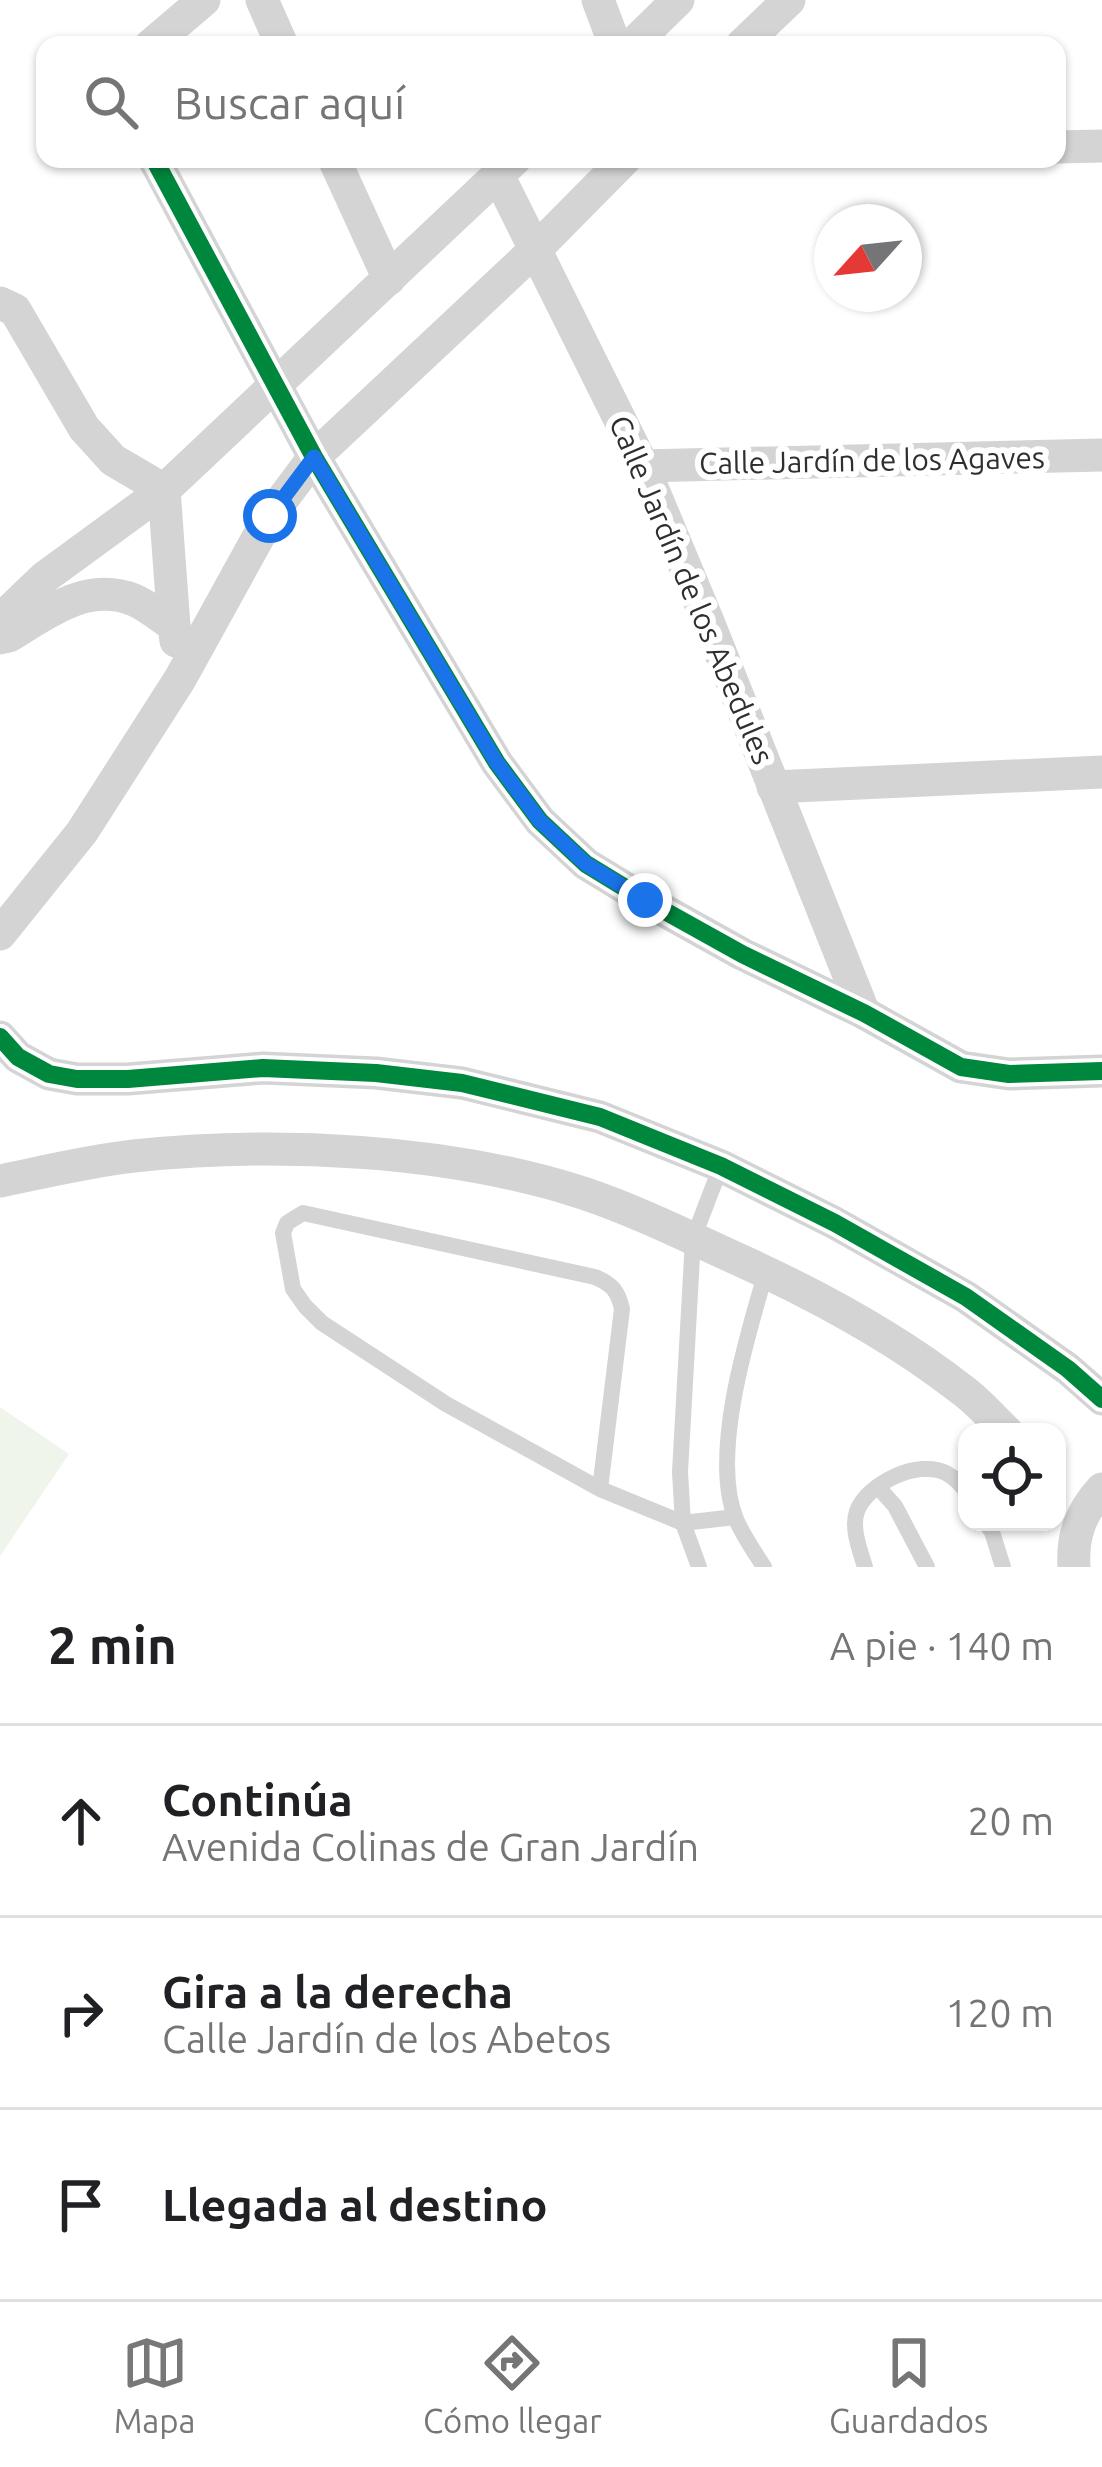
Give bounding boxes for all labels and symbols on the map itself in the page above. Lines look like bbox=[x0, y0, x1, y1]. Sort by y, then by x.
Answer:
north arrow bbox=[814, 204, 922, 312]
street label: Calle Jardín de los Abedules bbox=[603, 410, 781, 769]
street label: Calle Jardín de los Agaves bbox=[699, 440, 1045, 480]
route start bbox=[243, 489, 297, 543]
route end bbox=[618, 873, 672, 927]

